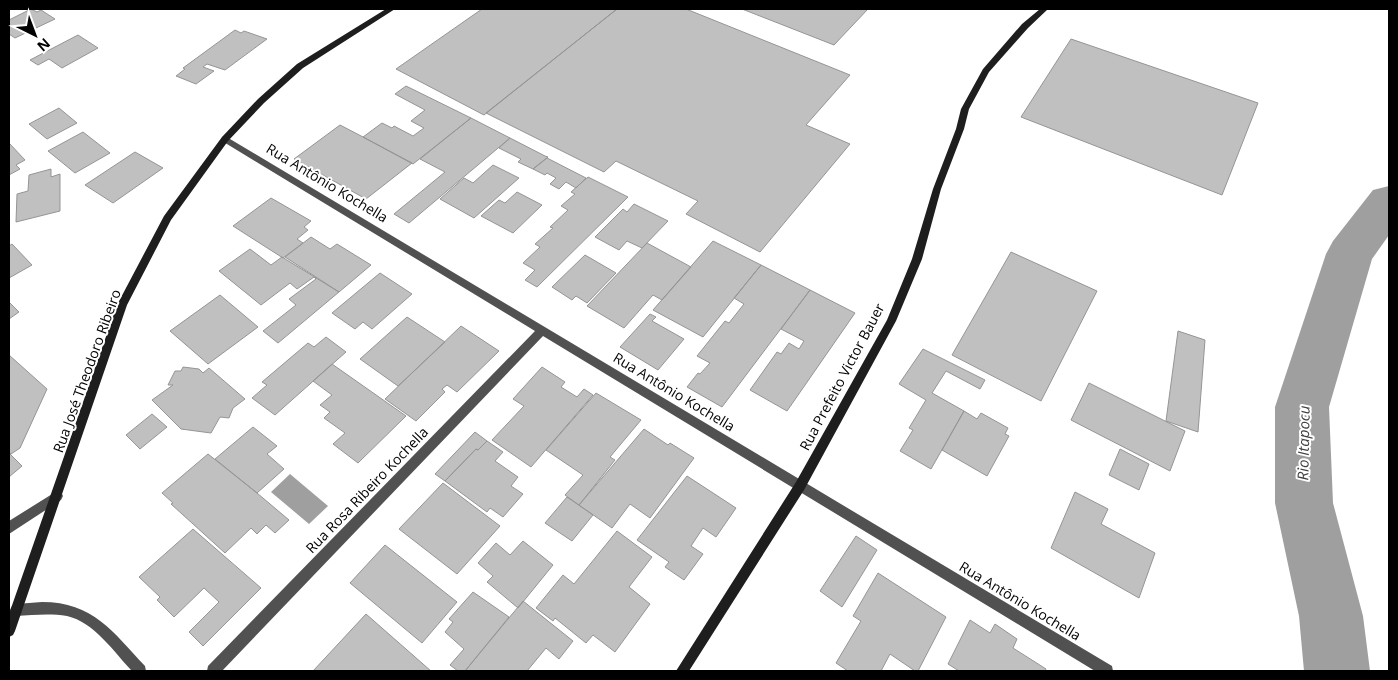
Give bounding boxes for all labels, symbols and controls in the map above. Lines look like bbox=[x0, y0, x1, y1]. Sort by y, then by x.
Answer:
north arrow bbox=[10, 10, 60, 60]
text: N bbox=[33, 34, 55, 56]
street label: Rua Antônio Kochella bbox=[263, 139, 392, 226]
street label: Rua José Theodoro Ribeiro bbox=[48, 286, 125, 455]
street label: Rua Prefeito Victor Bauer bbox=[795, 300, 889, 454]
street label: Rua Antônio Kochella bbox=[610, 348, 739, 435]
water label: Rio Itapocu bbox=[1292, 405, 1314, 481]
street label: Rua Rosa Ribeiro Kochella bbox=[301, 422, 432, 557]
street label: Rua Antônio Kochella bbox=[956, 557, 1085, 644]

